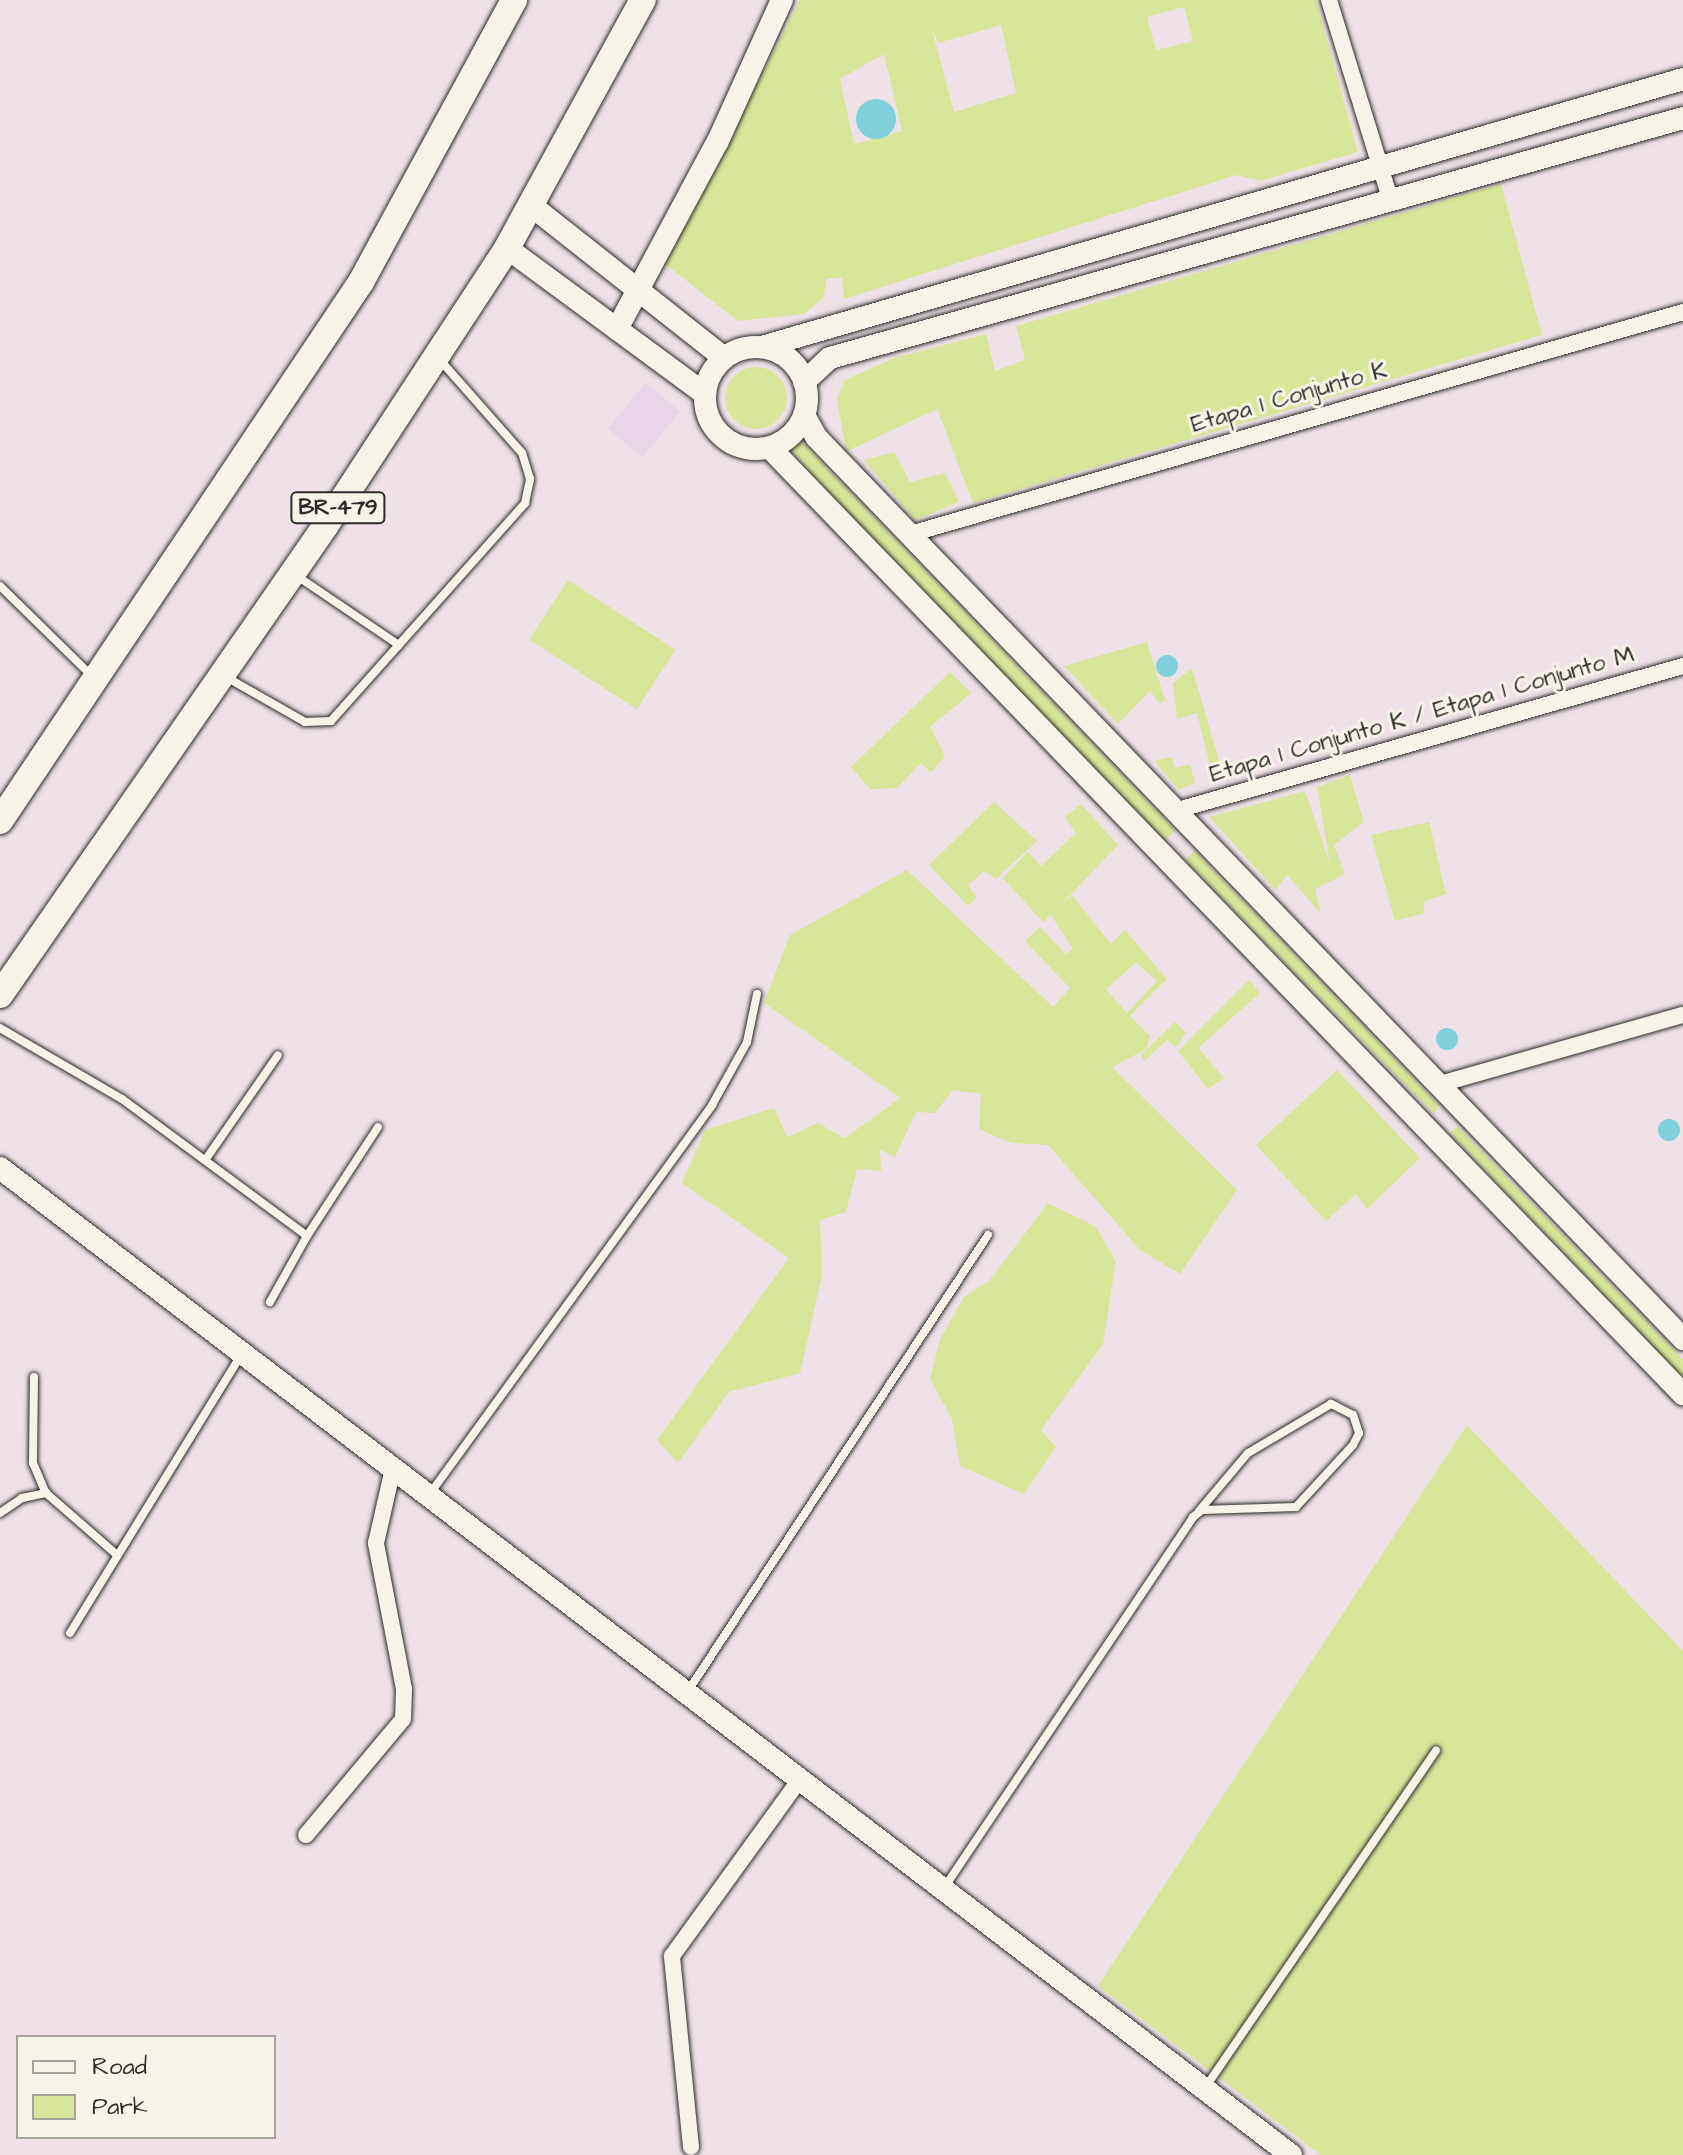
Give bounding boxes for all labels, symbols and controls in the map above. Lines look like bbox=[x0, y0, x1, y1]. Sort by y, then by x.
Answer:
street label: Etapa 1 Conjunto K bbox=[1188, 356, 1390, 440]
road number: BR-479 bbox=[290, 490, 386, 526]
street label: Etapa 1 Conjunto K / Etapa 1 Conjunto M bbox=[1207, 641, 1637, 789]
legend bbox=[16, 2035, 276, 2139]
text: Road bbox=[92, 2050, 147, 2084]
text: Park bbox=[92, 2090, 148, 2124]

